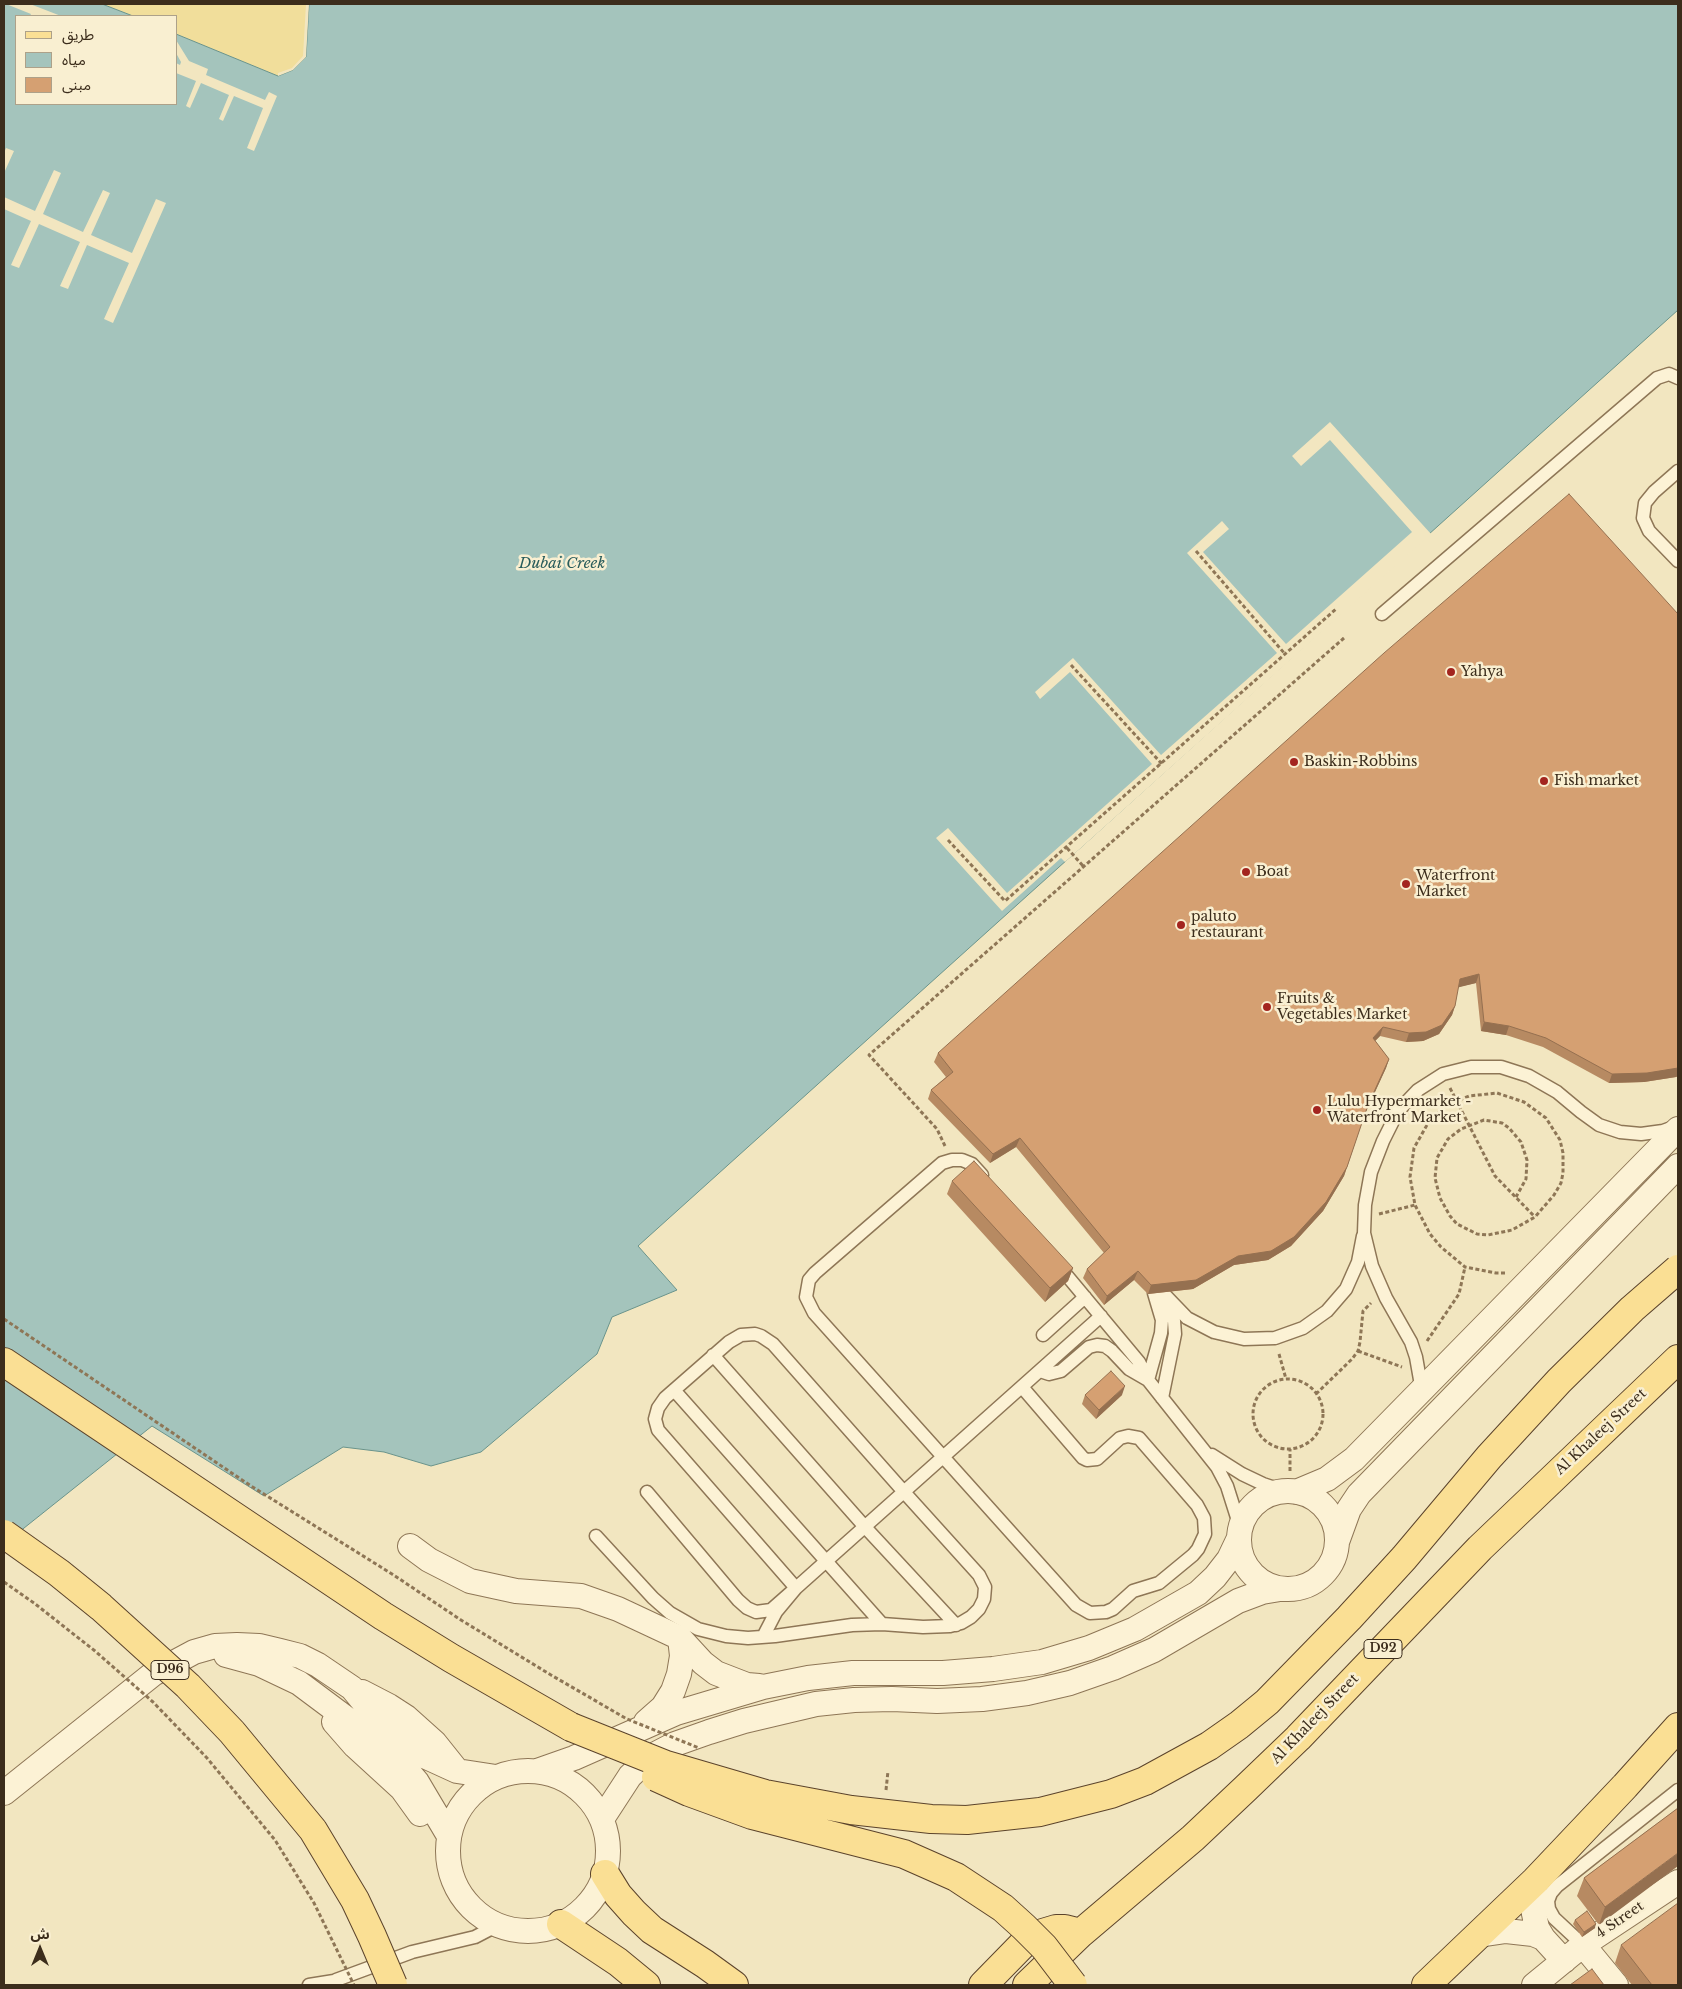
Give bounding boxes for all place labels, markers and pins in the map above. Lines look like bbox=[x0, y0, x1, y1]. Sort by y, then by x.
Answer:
place label: Yahya bbox=[1461, 664, 1504, 680]
marker: Yahya bbox=[1445, 666, 1457, 678]
place label: Baskin-Robbins bbox=[1304, 754, 1417, 770]
marker: Baskin-Robbins bbox=[1288, 756, 1300, 768]
place label: Fish market bbox=[1554, 773, 1639, 789]
marker: Fish market bbox=[1538, 775, 1550, 787]
place label: Boat bbox=[1256, 864, 1289, 880]
marker: Boat bbox=[1240, 866, 1252, 878]
place label: Waterfront Market bbox=[1416, 868, 1495, 900]
marker: Waterfront Market bbox=[1400, 878, 1412, 890]
place label: paluto restaurant bbox=[1191, 909, 1264, 942]
marker: paluto restaurant bbox=[1175, 919, 1187, 931]
place label: Fruits & Vegetables Market bbox=[1277, 991, 1407, 1024]
marker: Fruits & Vegetables Market bbox=[1261, 1001, 1273, 1013]
place label: Lulu Hypermarket - Waterfront Market bbox=[1327, 1094, 1472, 1126]
marker: Lulu Hypermarket - Waterfront Market bbox=[1311, 1104, 1323, 1116]

